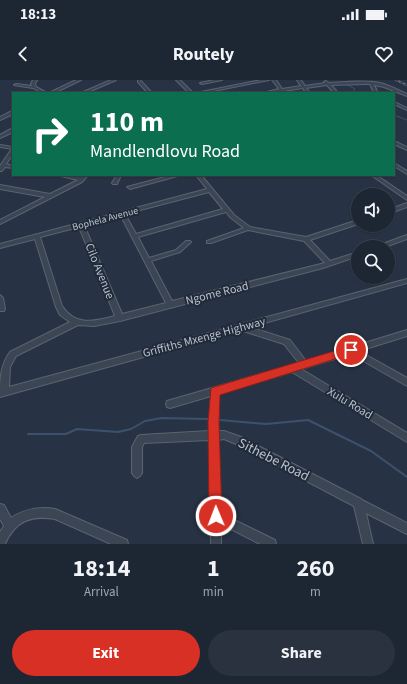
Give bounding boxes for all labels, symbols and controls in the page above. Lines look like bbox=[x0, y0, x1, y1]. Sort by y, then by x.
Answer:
text: 18:13 bbox=[20, 4, 56, 25]
text: Routely bbox=[173, 42, 234, 67]
icon: back bbox=[12, 43, 34, 65]
icon: heart bbox=[373, 43, 395, 65]
text: 110 m bbox=[90, 102, 164, 142]
icon: right bbox=[24, 108, 76, 160]
text: Mandlendlovu Road bbox=[90, 139, 240, 164]
map controls bbox=[351, 188, 395, 284]
button: sound bbox=[351, 188, 395, 232]
street label: Bophela Avenue bbox=[71, 203, 140, 234]
button: search bbox=[351, 240, 395, 284]
street label: Cilo Avenue bbox=[81, 241, 118, 302]
street label: Ngome Road bbox=[184, 277, 250, 310]
street label: Griffiths Mxenge Highway bbox=[141, 313, 268, 362]
pin bbox=[334, 333, 368, 367]
icon: arrive bbox=[340, 339, 362, 361]
street label: Xulu Road bbox=[324, 383, 376, 424]
street label: Sithebe Road bbox=[234, 433, 313, 486]
position arrow bbox=[195, 495, 237, 537]
text: 18:14 bbox=[72, 551, 130, 586]
text: 1 bbox=[207, 551, 220, 586]
text: 260 bbox=[296, 551, 334, 586]
text: Arrival bbox=[84, 583, 119, 601]
text: min bbox=[203, 583, 224, 601]
text: m bbox=[310, 583, 321, 601]
button: Exit bbox=[12, 630, 200, 676]
button: Share bbox=[208, 630, 395, 676]

